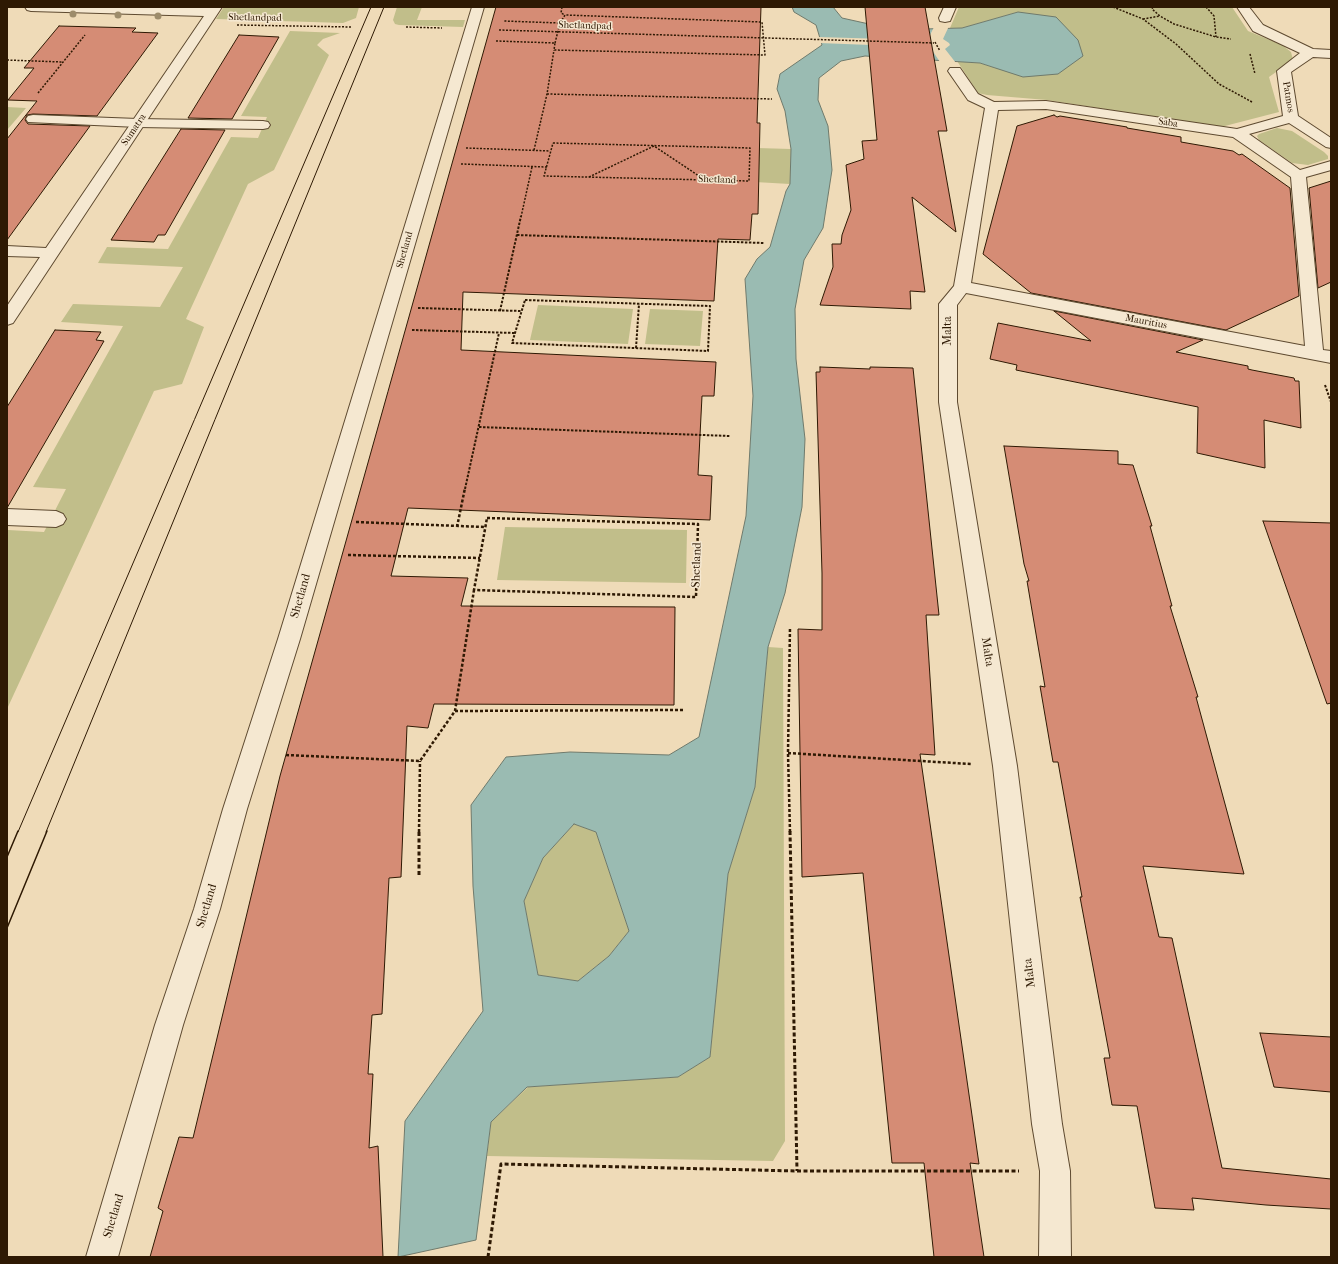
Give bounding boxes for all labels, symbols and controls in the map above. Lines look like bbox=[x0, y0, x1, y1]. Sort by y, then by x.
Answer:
street label: Shetlandpad bbox=[228, 12, 282, 24]
street label: Shetlandpad bbox=[558, 19, 612, 33]
street label: Patmos bbox=[1280, 81, 1296, 113]
street label: Sumatra bbox=[119, 112, 149, 148]
street label: Saba bbox=[1157, 116, 1179, 130]
street label: Shetland bbox=[698, 173, 736, 187]
street label: Shetland bbox=[394, 230, 416, 270]
street label: Mauritius bbox=[1124, 312, 1168, 332]
street label: Malta bbox=[941, 316, 955, 346]
street label: Shetland bbox=[689, 542, 705, 588]
street label: Shetland bbox=[288, 572, 314, 620]
street label: Malta bbox=[978, 636, 996, 668]
street label: Shetland bbox=[193, 882, 221, 930]
street label: Malta bbox=[1021, 957, 1039, 989]
street label: Shetland bbox=[100, 1192, 128, 1240]

